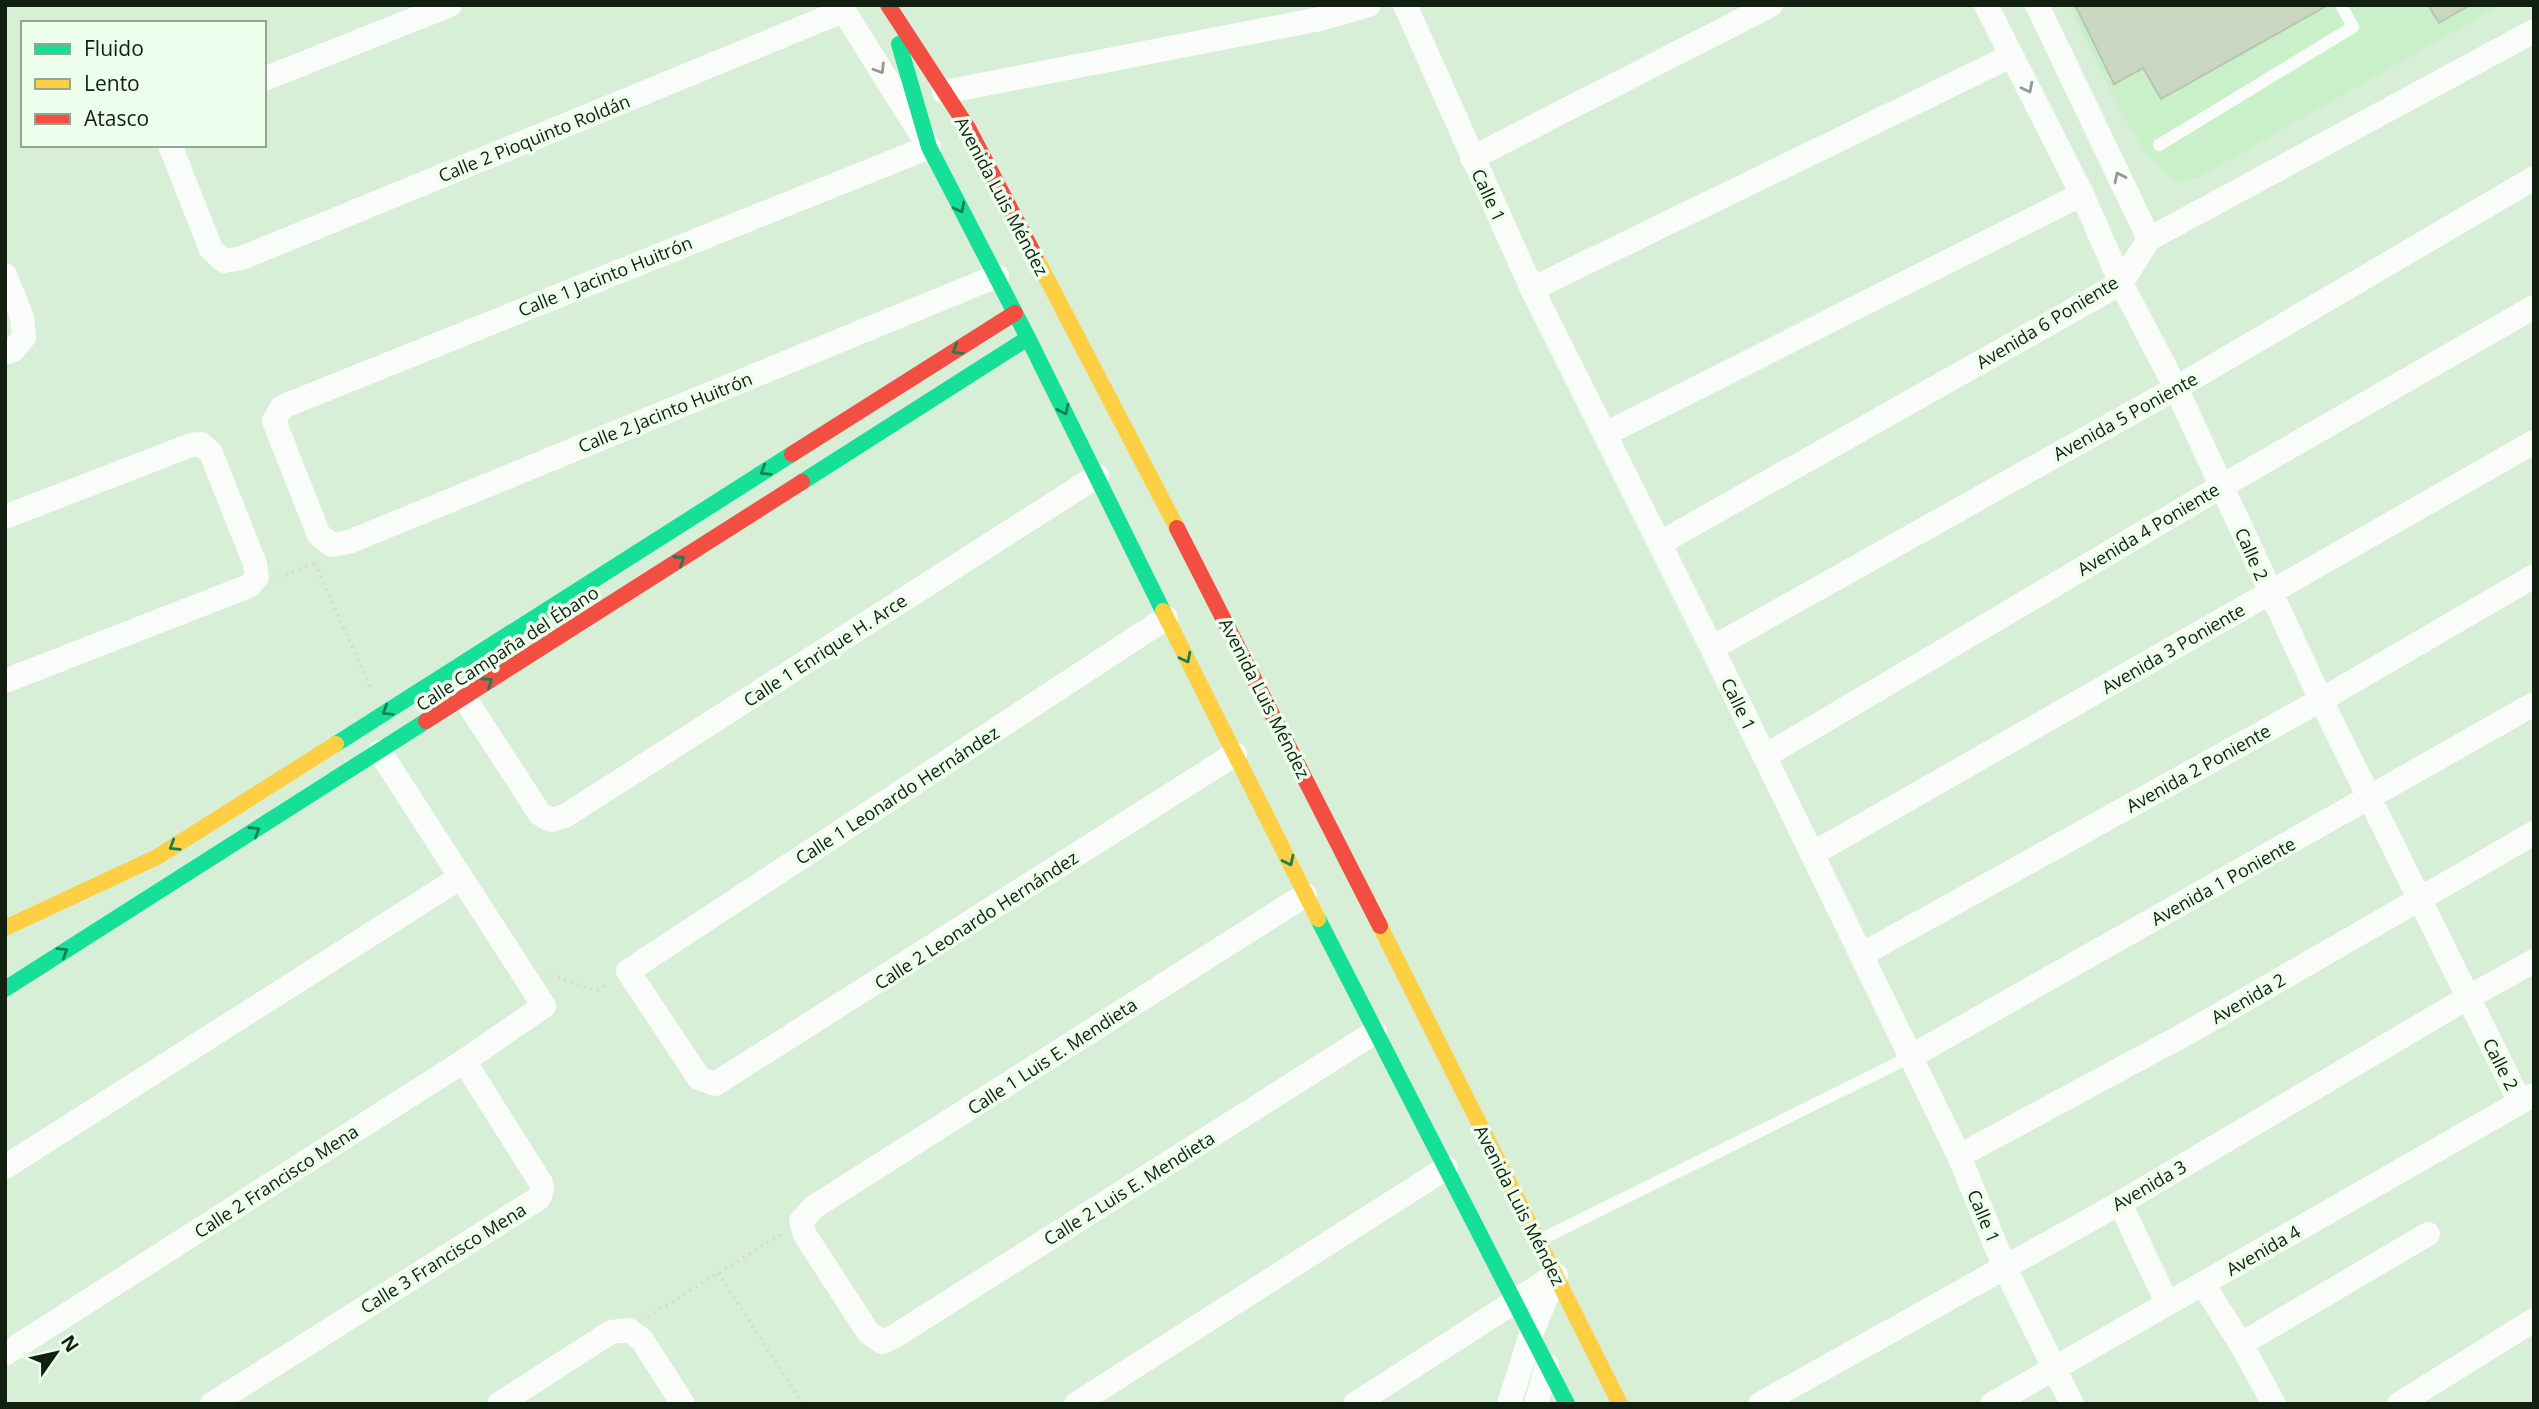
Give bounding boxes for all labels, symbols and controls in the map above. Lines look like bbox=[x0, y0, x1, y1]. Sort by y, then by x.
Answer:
legend bbox=[21, 21, 266, 147]
text: Fluido bbox=[84, 34, 144, 62]
one-way arrow bbox=[871, 61, 884, 74]
text: Lento bbox=[84, 69, 140, 97]
one-way arrow bbox=[2019, 81, 2033, 93]
street label: Calle 2 Pioquinto Roldán bbox=[435, 89, 633, 187]
text: Atasco bbox=[84, 104, 149, 132]
street label: Avenida Luis Méndez bbox=[950, 112, 1054, 280]
street label: Calle 1 bbox=[1466, 165, 1512, 225]
one-way arrow bbox=[2113, 172, 2127, 184]
one-way arrow bbox=[952, 200, 966, 213]
street label: Calle 1 Jacinto Huitrón bbox=[514, 230, 696, 322]
street label: Avenida 6 Poniente bbox=[1972, 270, 2122, 374]
one-way arrow bbox=[952, 341, 965, 354]
street label: Calle 2 Jacinto Huitrón bbox=[574, 366, 756, 458]
street label: Avenida 5 Poniente bbox=[2048, 366, 2202, 466]
one-way arrow bbox=[1056, 403, 1070, 415]
one-way arrow bbox=[760, 463, 773, 476]
street label: Avenida 4 Poniente bbox=[2073, 477, 2223, 581]
street label: Calle 2 bbox=[2230, 524, 2274, 584]
one-way arrow bbox=[673, 555, 686, 568]
street label: Calle Campaña del Ébano bbox=[411, 580, 603, 716]
street label: Calle 1 Enrique H. Arce bbox=[739, 588, 911, 712]
street label: Avenida 3 Poniente bbox=[2097, 597, 2249, 699]
street label: Avenida Luis Méndez bbox=[1214, 614, 1316, 782]
one-way arrow bbox=[1178, 651, 1192, 663]
street label: Calle 1 bbox=[1716, 674, 1762, 734]
one-way arrow bbox=[481, 677, 494, 690]
one-way arrow bbox=[381, 703, 394, 716]
street label: Avenida 2 Poniente bbox=[2121, 718, 2275, 818]
street label: Calle 1 Leonardo Hernández bbox=[791, 720, 1003, 870]
one-way arrow bbox=[248, 826, 261, 839]
street label: Avenida 1 Poniente bbox=[2146, 831, 2300, 931]
one-way arrow bbox=[168, 838, 181, 851]
street label: Calle 2 Leonardo Hernández bbox=[870, 845, 1082, 995]
one-way arrow bbox=[1280, 854, 1294, 866]
one-way arrow bbox=[55, 948, 68, 961]
street label: Avenida 2 bbox=[2206, 967, 2290, 1029]
street label: Calle 1 Luis E. Mendieta bbox=[963, 992, 1141, 1120]
street label: Calle 2 bbox=[2478, 1034, 2524, 1094]
street label: Calle 2 Francisco Mena bbox=[189, 1119, 363, 1243]
street label: Avenida Luis Méndez bbox=[1469, 1121, 1571, 1289]
street label: Calle 2 Luis E. Mendieta bbox=[1039, 1126, 1219, 1250]
street label: Avenida 3 bbox=[2107, 1154, 2191, 1216]
street label: Calle 1 bbox=[1962, 1186, 2006, 1246]
street label: Calle 3 Francisco Mena bbox=[356, 1197, 530, 1319]
street label: Avenida 4 bbox=[2221, 1219, 2305, 1281]
north arrow bbox=[21, 1318, 91, 1388]
text: N bbox=[55, 1330, 85, 1357]

